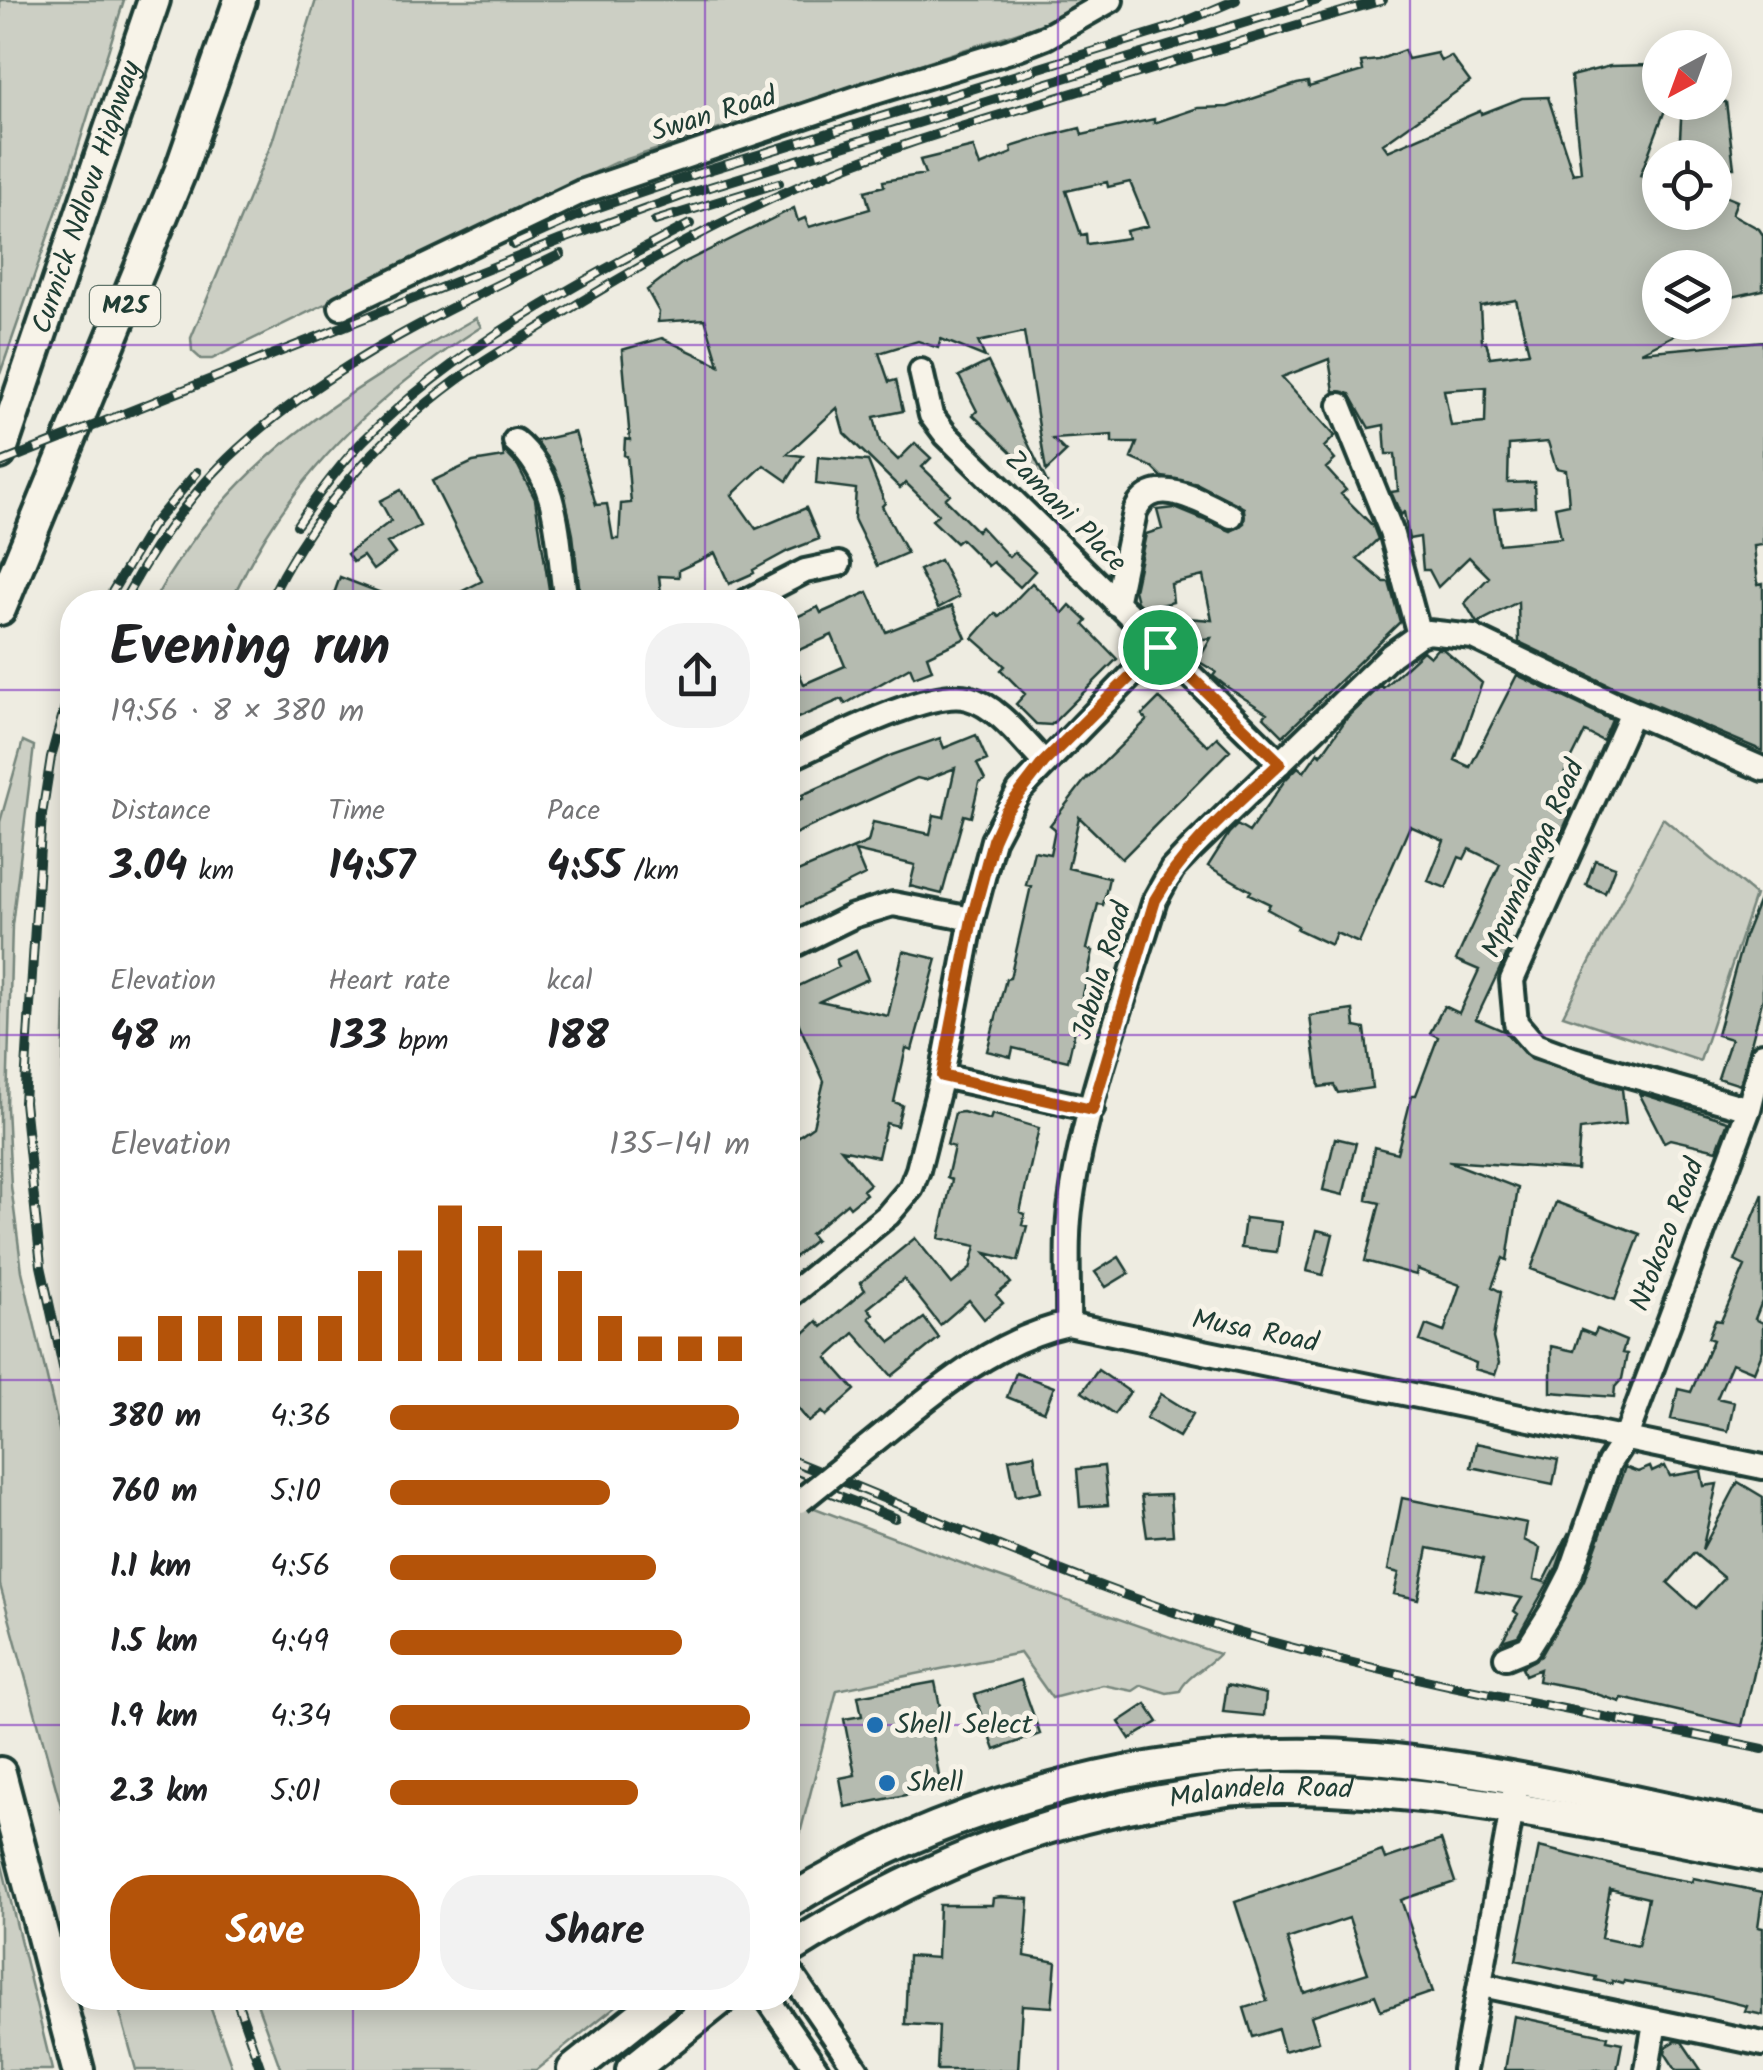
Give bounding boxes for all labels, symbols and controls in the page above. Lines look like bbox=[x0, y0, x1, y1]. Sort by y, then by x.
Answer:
north arrow bbox=[1642, 30, 1732, 120]
map controls bbox=[1642, 30, 1732, 340]
street label: Curnick Ndlovu Highway bbox=[20, 54, 154, 340]
street label: Swan Road bbox=[646, 74, 783, 155]
button: locate bbox=[1642, 140, 1732, 230]
button: layers bbox=[1642, 250, 1732, 340]
road number: M25 bbox=[90, 286, 160, 326]
street label: Zamani Place bbox=[993, 440, 1137, 584]
pin bbox=[1118, 605, 1203, 690]
text: Evening run bbox=[110, 606, 390, 693]
icon: arrive bbox=[1133, 620, 1188, 675]
button: share bbox=[645, 623, 750, 728]
text: 19:56 · 8 × 380 m bbox=[110, 687, 364, 738]
street label: Mpumalanga Road bbox=[1470, 752, 1598, 965]
text: Distance bbox=[110, 789, 211, 834]
text: Time bbox=[328, 789, 385, 834]
text: Pace bbox=[547, 789, 600, 834]
text: 3.04 bbox=[110, 834, 187, 901]
text: 14:57 bbox=[328, 834, 415, 901]
text: 4:55 bbox=[547, 834, 622, 901]
text: km bbox=[187, 849, 234, 894]
text: /km bbox=[622, 849, 679, 894]
street label: Jabula Road bbox=[1061, 896, 1146, 1045]
text: Elevation bbox=[110, 959, 216, 1004]
text: Heart rate bbox=[328, 959, 450, 1004]
text: kcal bbox=[547, 959, 592, 1004]
text: 48 bbox=[110, 1004, 158, 1071]
text: 133 bbox=[328, 1004, 387, 1071]
text: 188 bbox=[547, 1004, 609, 1071]
text: m bbox=[158, 1019, 191, 1064]
text: bpm bbox=[387, 1019, 449, 1064]
text: Elevation bbox=[110, 1120, 231, 1171]
text: 135–141 m bbox=[609, 1120, 750, 1171]
street label: Ntokozo Road bbox=[1618, 1151, 1718, 1318]
street label: Musa Road bbox=[1188, 1298, 1323, 1366]
text: 380 m bbox=[110, 1392, 201, 1443]
text: 4:36 bbox=[270, 1392, 332, 1443]
text: 760 m bbox=[110, 1467, 197, 1518]
text: 5:10 bbox=[270, 1467, 321, 1518]
text: 1.1 km bbox=[110, 1542, 191, 1593]
text: 4:56 bbox=[270, 1542, 330, 1593]
text: 1.5 km bbox=[110, 1617, 198, 1668]
text: 4:49 bbox=[270, 1617, 329, 1668]
text: 1.9 km bbox=[110, 1692, 198, 1743]
text: 4:34 bbox=[270, 1692, 331, 1743]
place label: Shell Select bbox=[895, 1703, 1034, 1748]
marker: Shell Select bbox=[864, 1714, 886, 1736]
place label: Shell bbox=[907, 1761, 963, 1806]
street label: Malandela Road bbox=[1166, 1765, 1355, 1822]
text: 2.3 km bbox=[110, 1767, 208, 1818]
text: 5:01 bbox=[270, 1767, 321, 1818]
marker: Shell bbox=[876, 1772, 898, 1794]
button: Save bbox=[110, 1875, 420, 1990]
button: Share bbox=[440, 1875, 750, 1990]

